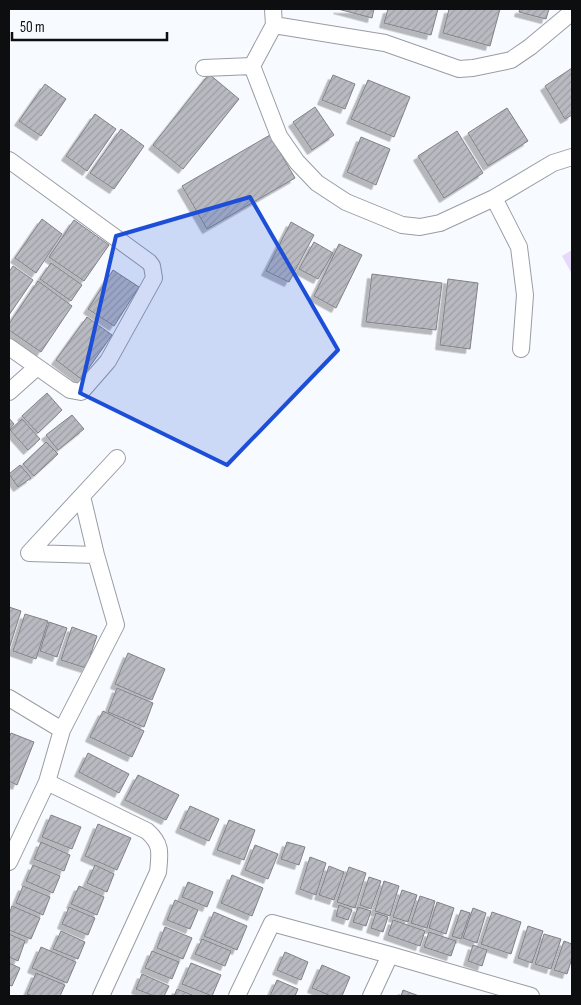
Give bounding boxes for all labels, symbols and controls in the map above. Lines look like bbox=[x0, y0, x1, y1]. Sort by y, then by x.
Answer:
scale bar bbox=[12, 10, 168, 42]
text: 50 m bbox=[20, 18, 45, 37]

